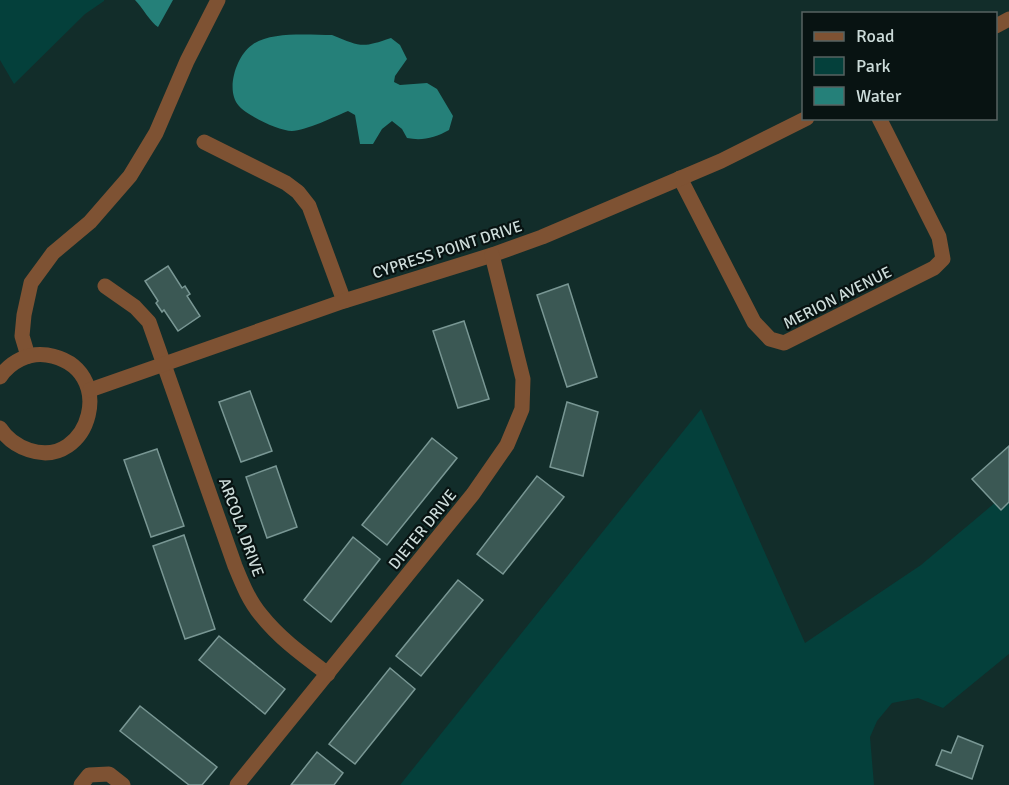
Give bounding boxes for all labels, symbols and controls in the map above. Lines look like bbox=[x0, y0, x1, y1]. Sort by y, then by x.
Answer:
legend bbox=[802, 12, 997, 120]
text: Road bbox=[856, 25, 895, 47]
text: Park bbox=[856, 55, 891, 77]
text: Water bbox=[856, 85, 902, 107]
street label: CYPRESS POINT DRIVE bbox=[370, 216, 525, 284]
street label: MERION AVENUE bbox=[780, 262, 895, 334]
street label: ARCOLA DRIVE bbox=[214, 475, 268, 579]
street label: DIETER DRIVE bbox=[384, 486, 461, 574]

